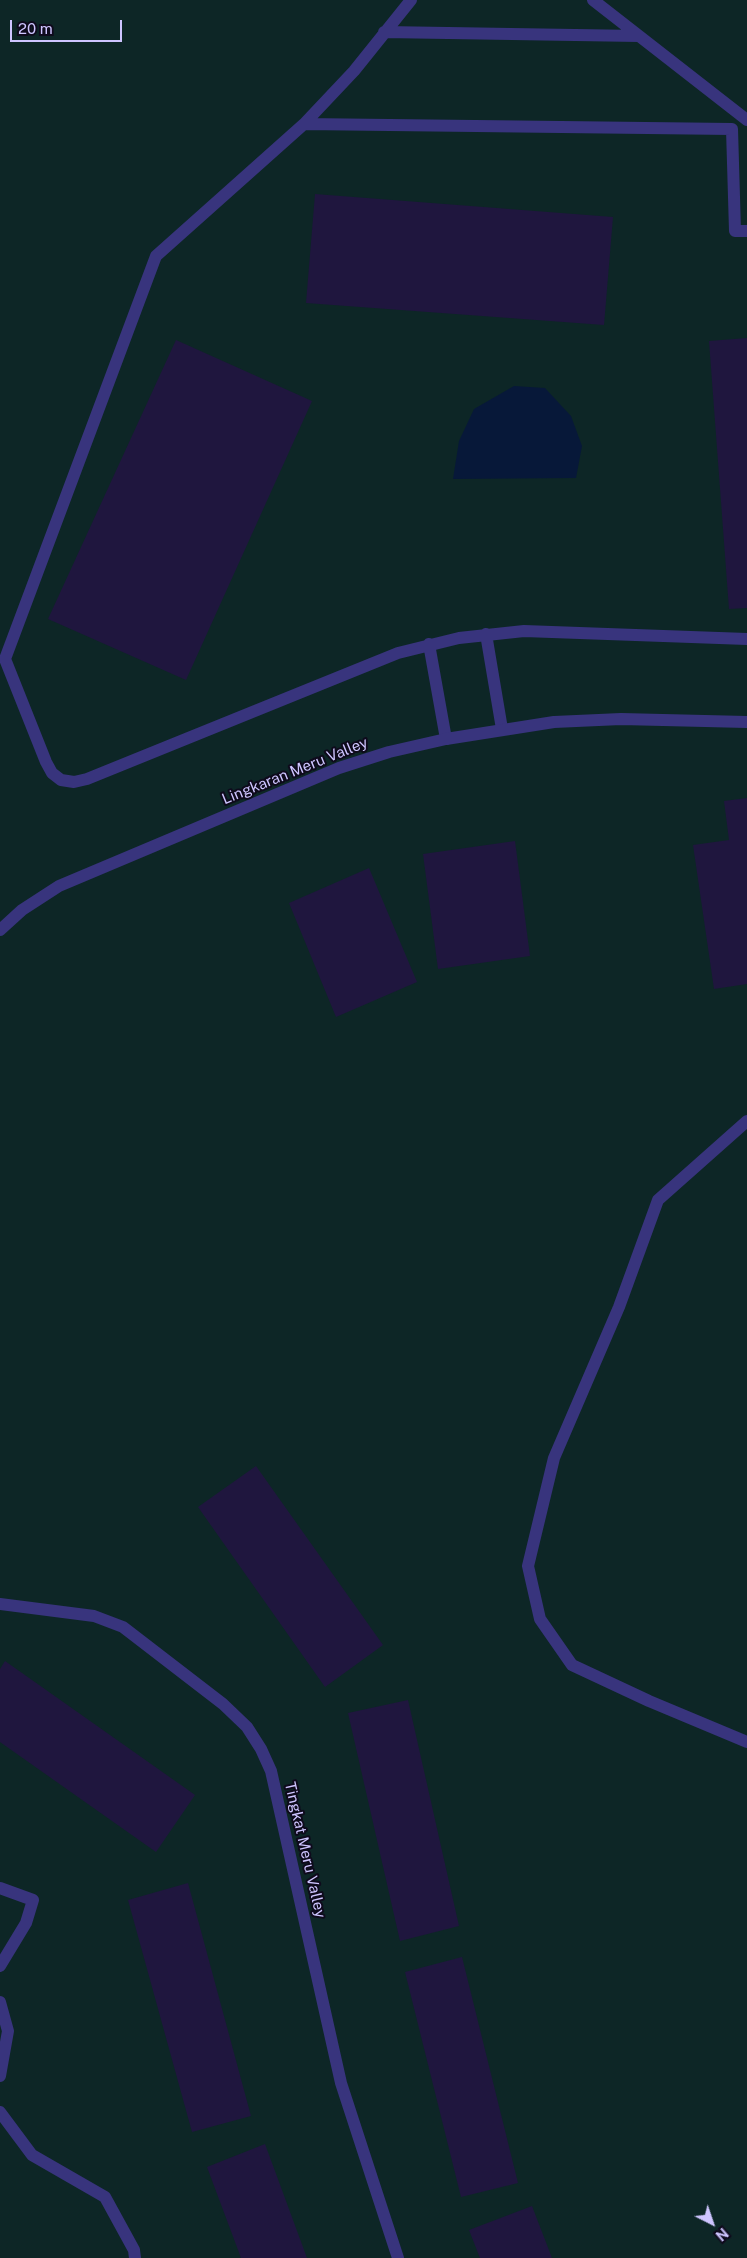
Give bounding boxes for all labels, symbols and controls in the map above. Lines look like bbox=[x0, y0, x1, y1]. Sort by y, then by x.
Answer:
scale bar bbox=[12, 10, 125, 42]
text: 20 m bbox=[18, 20, 53, 37]
street label: Lingkaran Meru Valley bbox=[219, 733, 371, 809]
street label: Tingkat Meru Valley bbox=[281, 1780, 329, 1920]
north arrow bbox=[687, 2198, 737, 2248]
text: N bbox=[712, 2225, 731, 2244]

